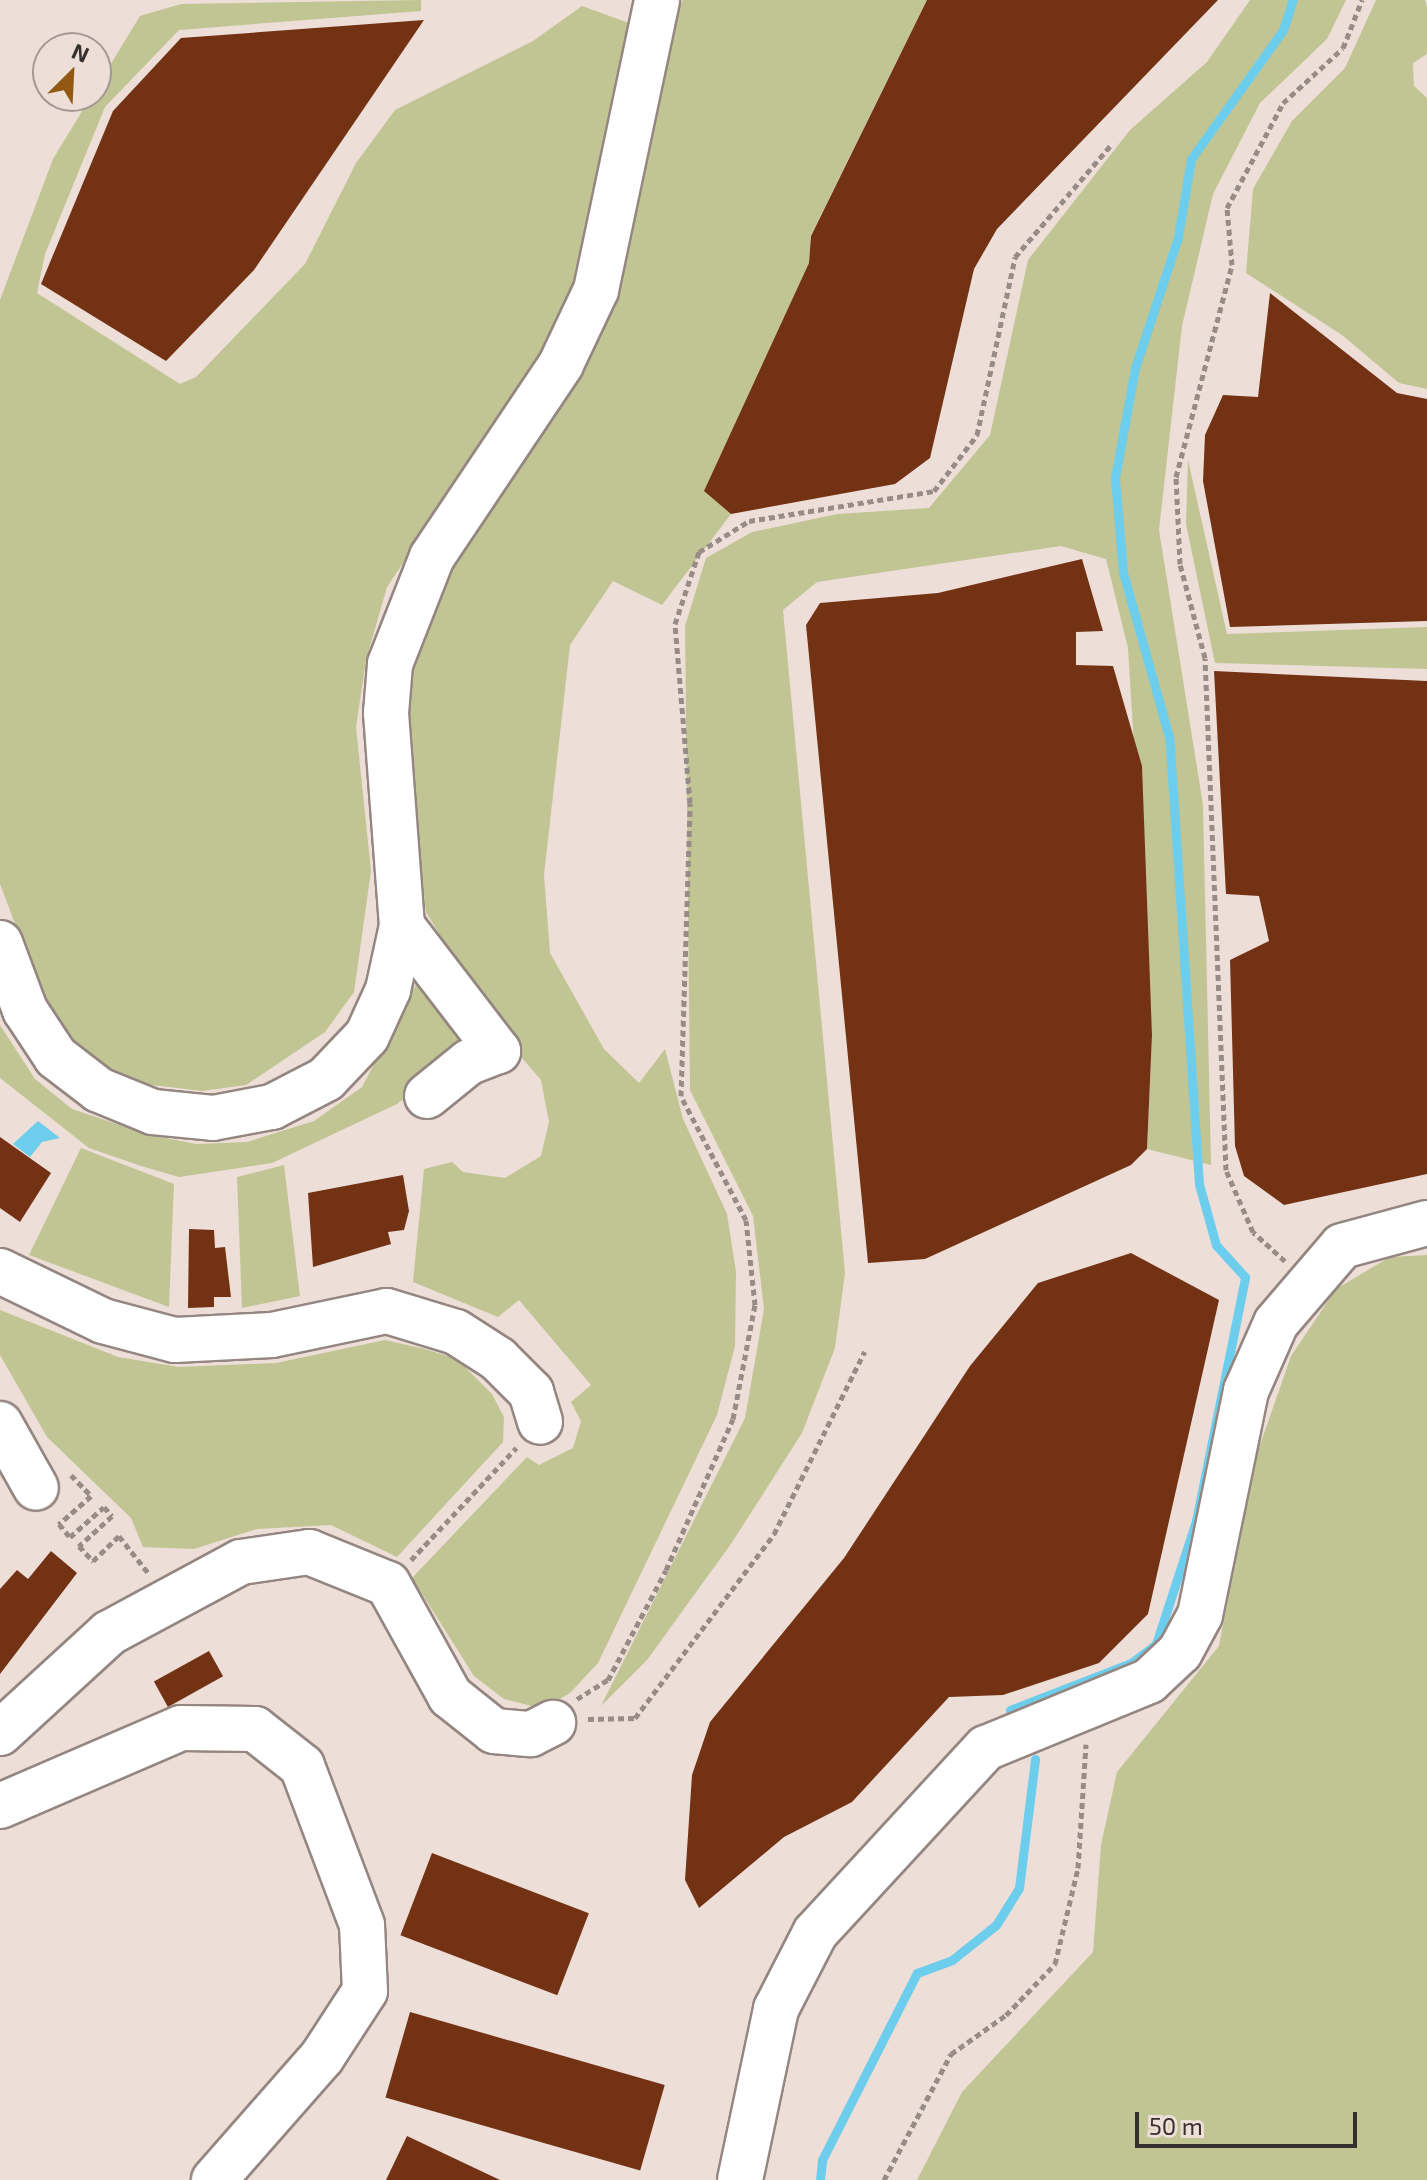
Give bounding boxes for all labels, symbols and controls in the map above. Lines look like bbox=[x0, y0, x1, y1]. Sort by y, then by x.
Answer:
north arrow bbox=[32, 32, 112, 112]
text: N bbox=[68, 37, 93, 67]
scale bar bbox=[1139, 2096, 1361, 2146]
text: 50 m bbox=[1149, 2111, 1203, 2140]

